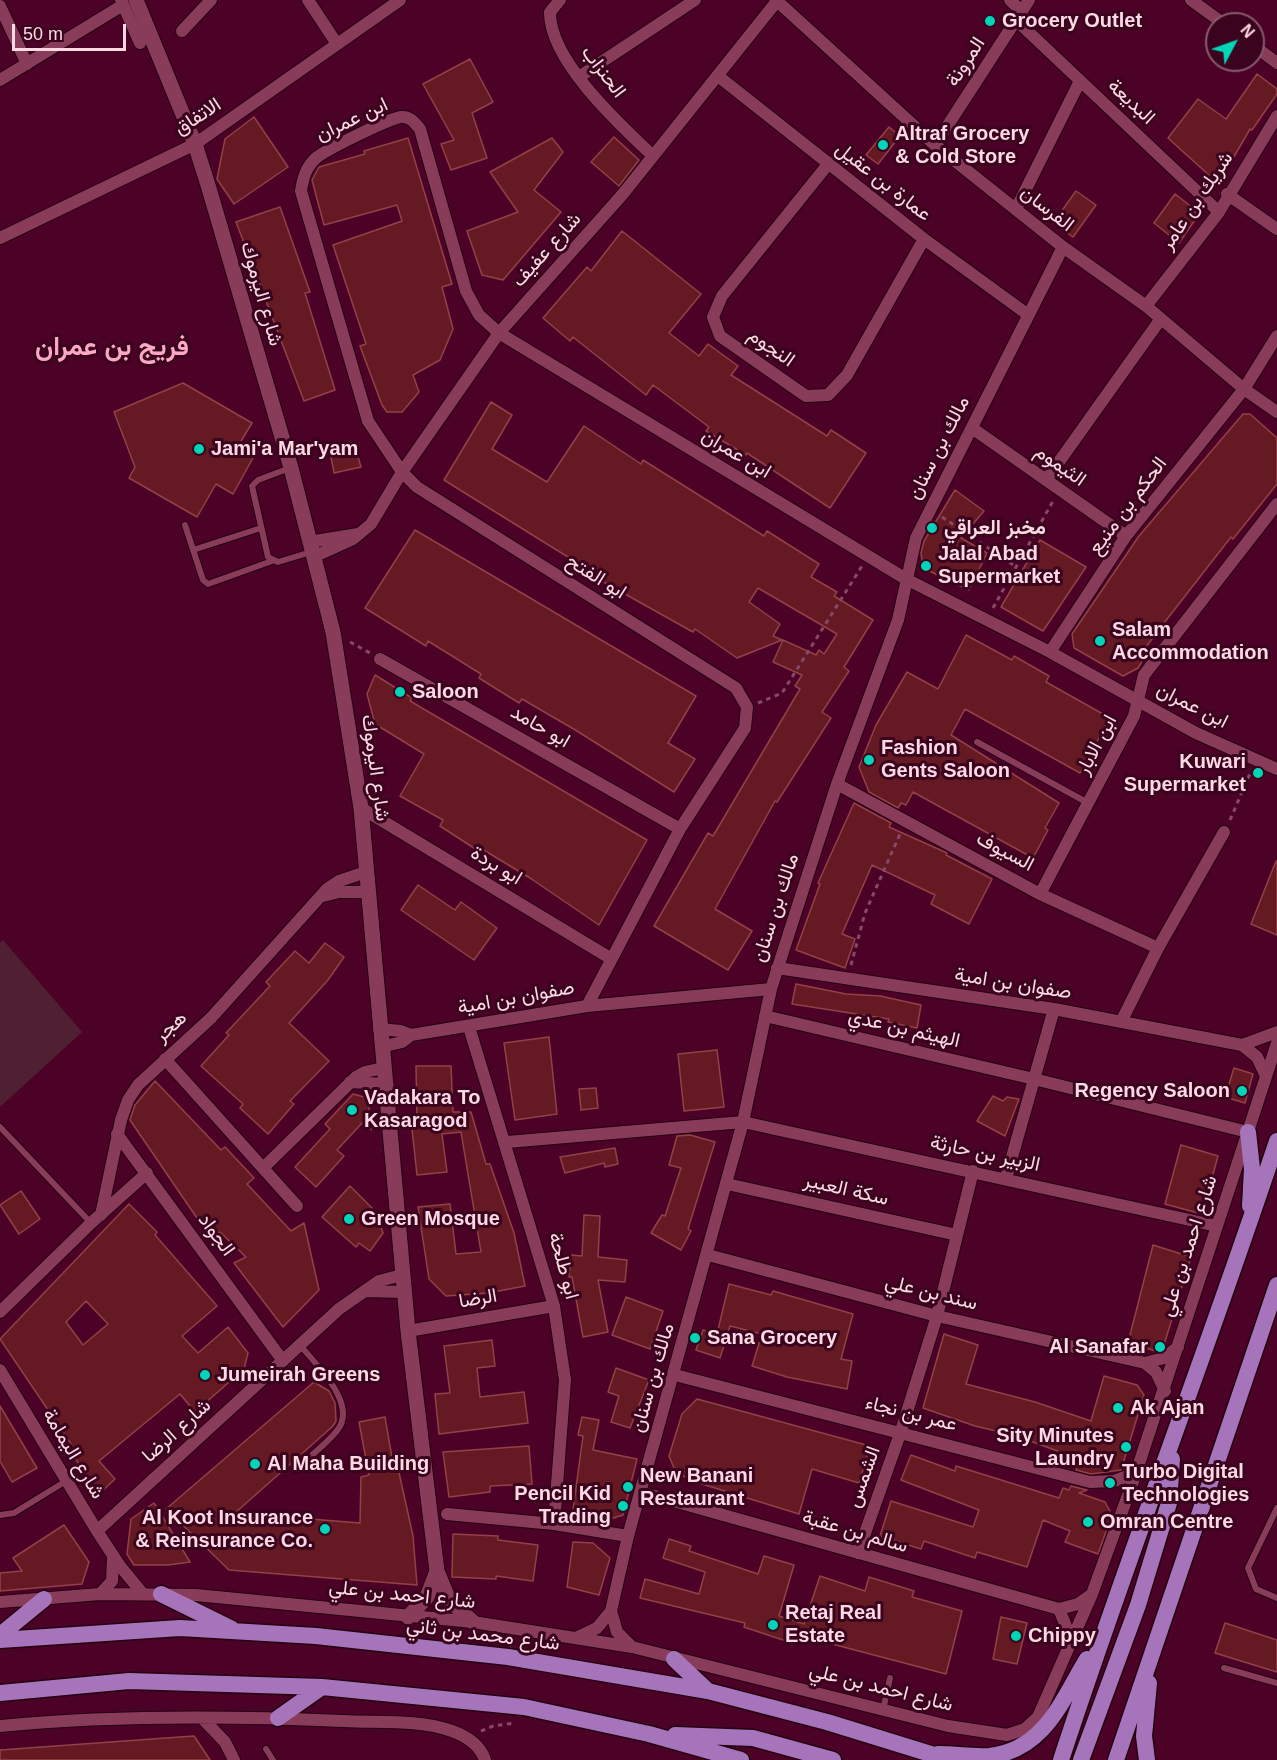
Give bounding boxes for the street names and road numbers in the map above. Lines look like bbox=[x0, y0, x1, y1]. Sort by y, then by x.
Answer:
street label: المرونة bbox=[941, 33, 991, 91]
street label: الحنزاب bbox=[576, 41, 630, 103]
street label: البديعة bbox=[1102, 74, 1160, 130]
street label: الاتفاق bbox=[170, 93, 226, 141]
street label: ابن عمران bbox=[312, 93, 392, 147]
street label: عمارة بن عقيل bbox=[830, 137, 936, 227]
street label: شريك بن عامر bbox=[1155, 147, 1239, 255]
street label: الفرسان bbox=[1016, 181, 1078, 237]
street label: شارع عفيف bbox=[507, 208, 587, 292]
street label: شارع اليرموك bbox=[235, 239, 287, 349]
street label: النجوم bbox=[743, 323, 799, 373]
street label: مالك بن سنان bbox=[903, 392, 975, 504]
street label: ابن عمران bbox=[697, 424, 775, 484]
street label: الثيموم bbox=[1030, 440, 1090, 492]
street label: الحكم بن منيع bbox=[1083, 452, 1173, 560]
street label: ابو الفتح bbox=[562, 549, 630, 605]
street label: ابن عمران bbox=[1152, 678, 1232, 734]
street label: ابو حامد bbox=[506, 700, 574, 754]
street label: ابن الابار bbox=[1071, 711, 1123, 779]
street label: شارع اليرموك bbox=[356, 713, 394, 823]
street label: السيوف bbox=[972, 827, 1038, 877]
street label: ابو بردة bbox=[466, 841, 526, 891]
street label: مالك بن سنان bbox=[747, 851, 805, 965]
street label: صفوان بن امية bbox=[953, 963, 1073, 1005]
street label: صفوان بن امية bbox=[456, 976, 576, 1020]
street label: الهيثم بن عدي bbox=[846, 1004, 962, 1054]
street label: هجر bbox=[150, 1006, 192, 1048]
street label: الزبير بن حارثة bbox=[928, 1131, 1042, 1177]
street label: سكة العبير bbox=[801, 1169, 891, 1211]
street label: شارع احمد بن علي bbox=[1155, 1172, 1223, 1320]
street label: الجواد bbox=[192, 1209, 240, 1261]
street label: ابو طلحة bbox=[543, 1230, 583, 1302]
street label: سند بن علي bbox=[882, 1270, 980, 1316]
street label: الرضا bbox=[457, 1284, 499, 1314]
street label: مالك بن سنان bbox=[626, 1321, 680, 1435]
street label: عمر بن نجاء bbox=[863, 1391, 959, 1437]
street label: شارع الرضا bbox=[138, 1394, 216, 1468]
street label: شارع اليمامة bbox=[37, 1404, 109, 1504]
street label: الشمس bbox=[842, 1443, 886, 1511]
street label: سالم بن عقبة bbox=[800, 1506, 910, 1558]
street label: شارع احمد بن علي bbox=[328, 1575, 476, 1615]
street label: شارع محمد بن ثاني bbox=[405, 1614, 561, 1656]
street label: شارع احمد بن علي bbox=[807, 1659, 955, 1717]

